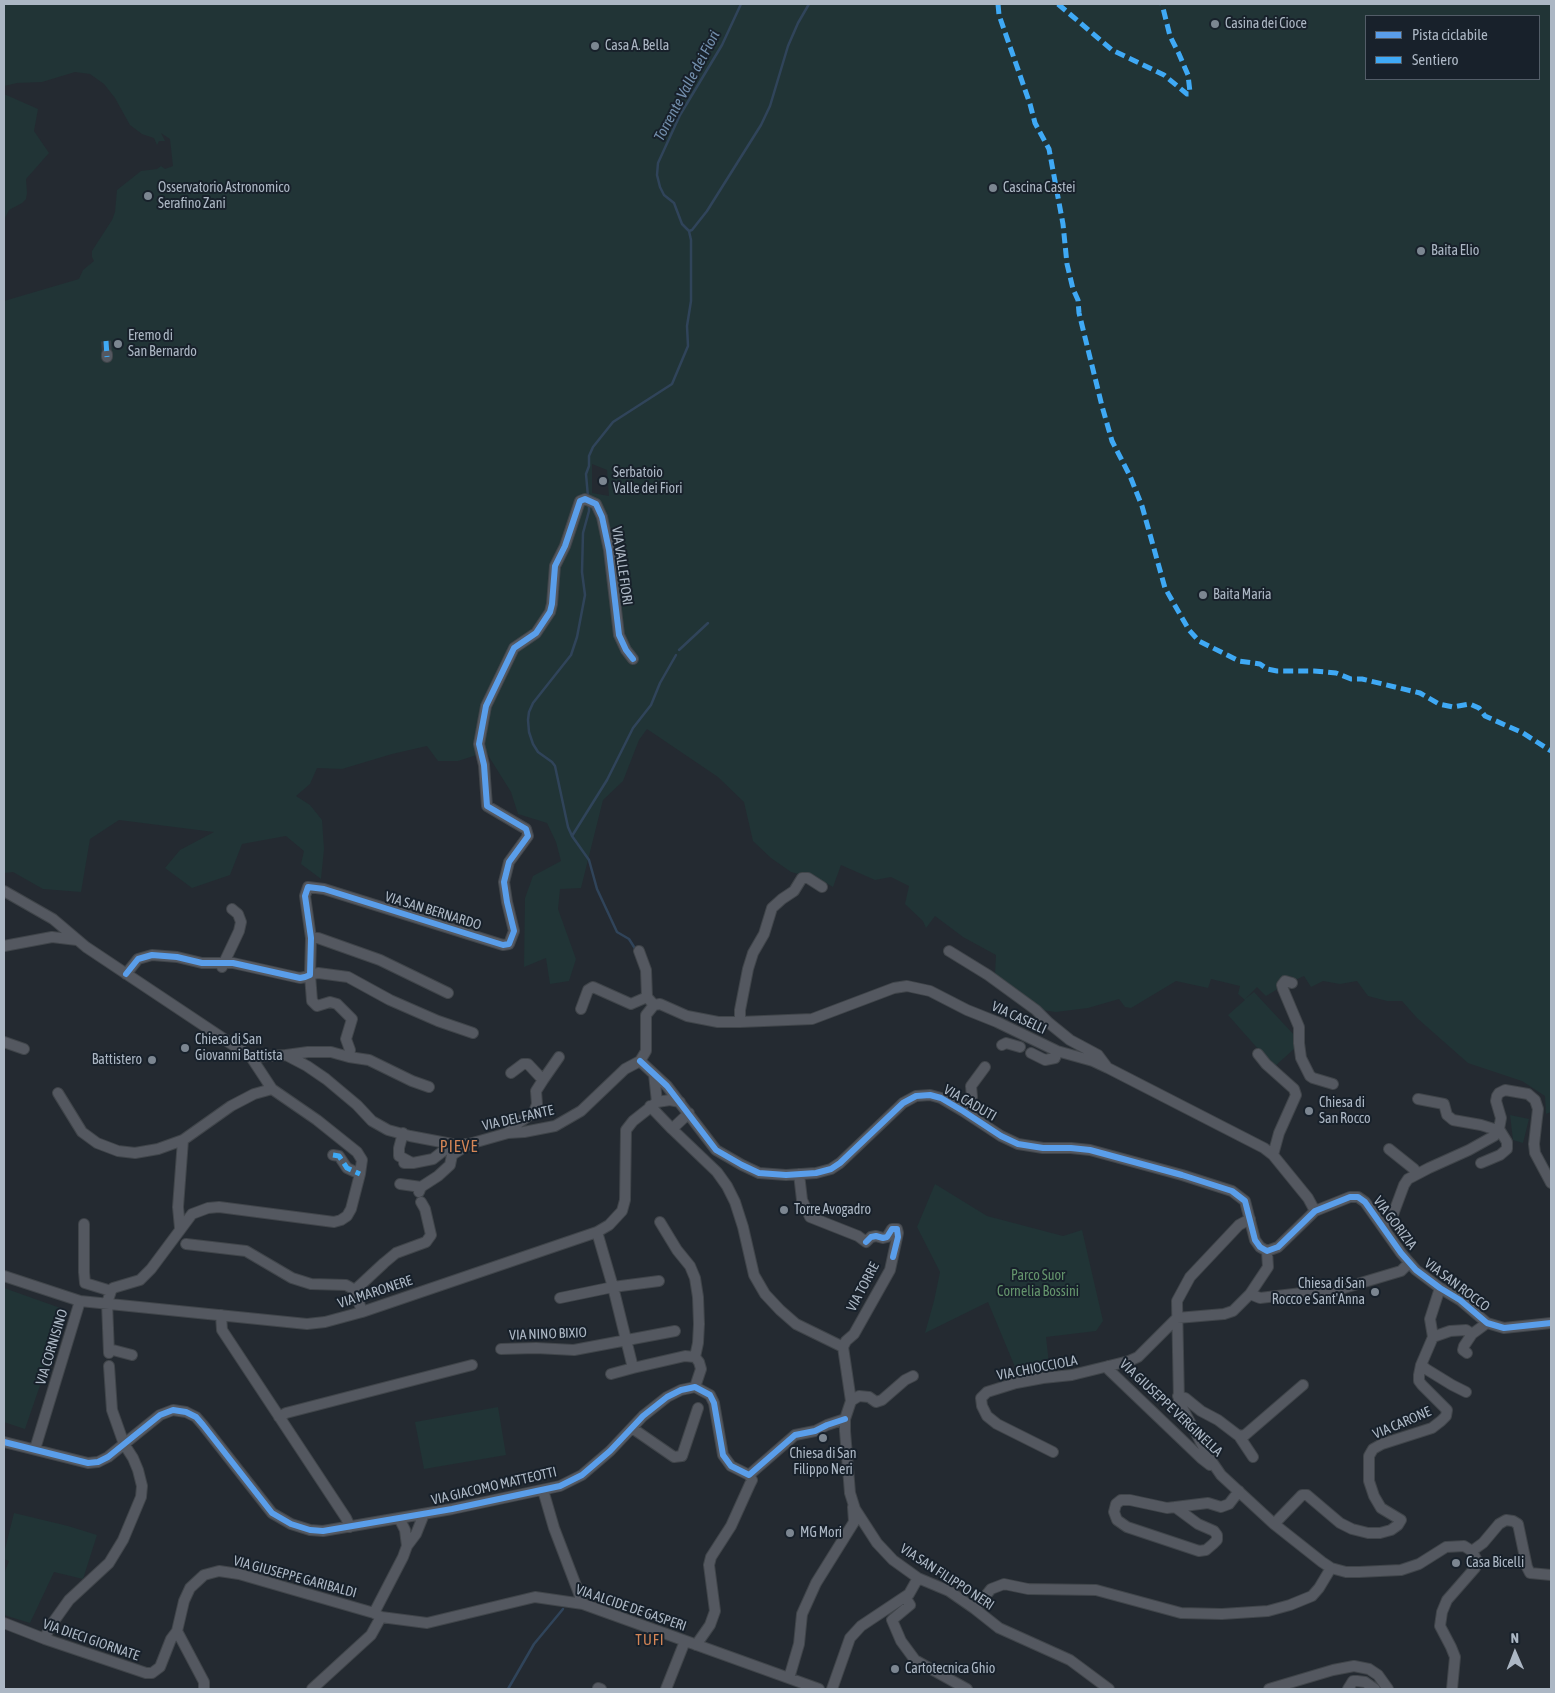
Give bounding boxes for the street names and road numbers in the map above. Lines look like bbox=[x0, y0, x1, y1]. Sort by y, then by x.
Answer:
street label: VIA VALLE FIORI bbox=[608, 526, 636, 606]
street label: VIA SAN BERNARDO bbox=[383, 888, 483, 934]
street label: VIA CASELLI bbox=[989, 998, 1049, 1038]
street label: VIA CADUTI bbox=[941, 1081, 999, 1125]
street label: VIA DEL FANTE bbox=[481, 1102, 555, 1134]
street label: VIA GORIZIA bbox=[1370, 1193, 1420, 1253]
street label: VIA SAN ROCCO bbox=[1421, 1255, 1493, 1315]
street label: VIA TORRE bbox=[843, 1260, 883, 1314]
street label: VIA MARONERE bbox=[335, 1272, 415, 1312]
street label: VIA CORNISINO bbox=[33, 1307, 71, 1387]
street label: VIA NINO BIXIO bbox=[509, 1324, 587, 1344]
street label: VIA CHIOCCIOLA bbox=[995, 1352, 1079, 1384]
street label: VIA GIUSEPPE VERGINELLA bbox=[1116, 1356, 1226, 1460]
street label: VIA CARONE bbox=[1370, 1403, 1434, 1443]
street label: VIA GIACOMO MATTEOTTI bbox=[430, 1463, 558, 1509]
street label: VIA SAN FILIPPO NERI bbox=[897, 1540, 997, 1614]
street label: VIA GIUSEPPE GARIBALDI bbox=[231, 1552, 359, 1602]
street label: VIA ALCIDE DE GASPERI bbox=[573, 1581, 689, 1635]
street label: VIA DIECI GIORNATE bbox=[40, 1616, 142, 1664]

